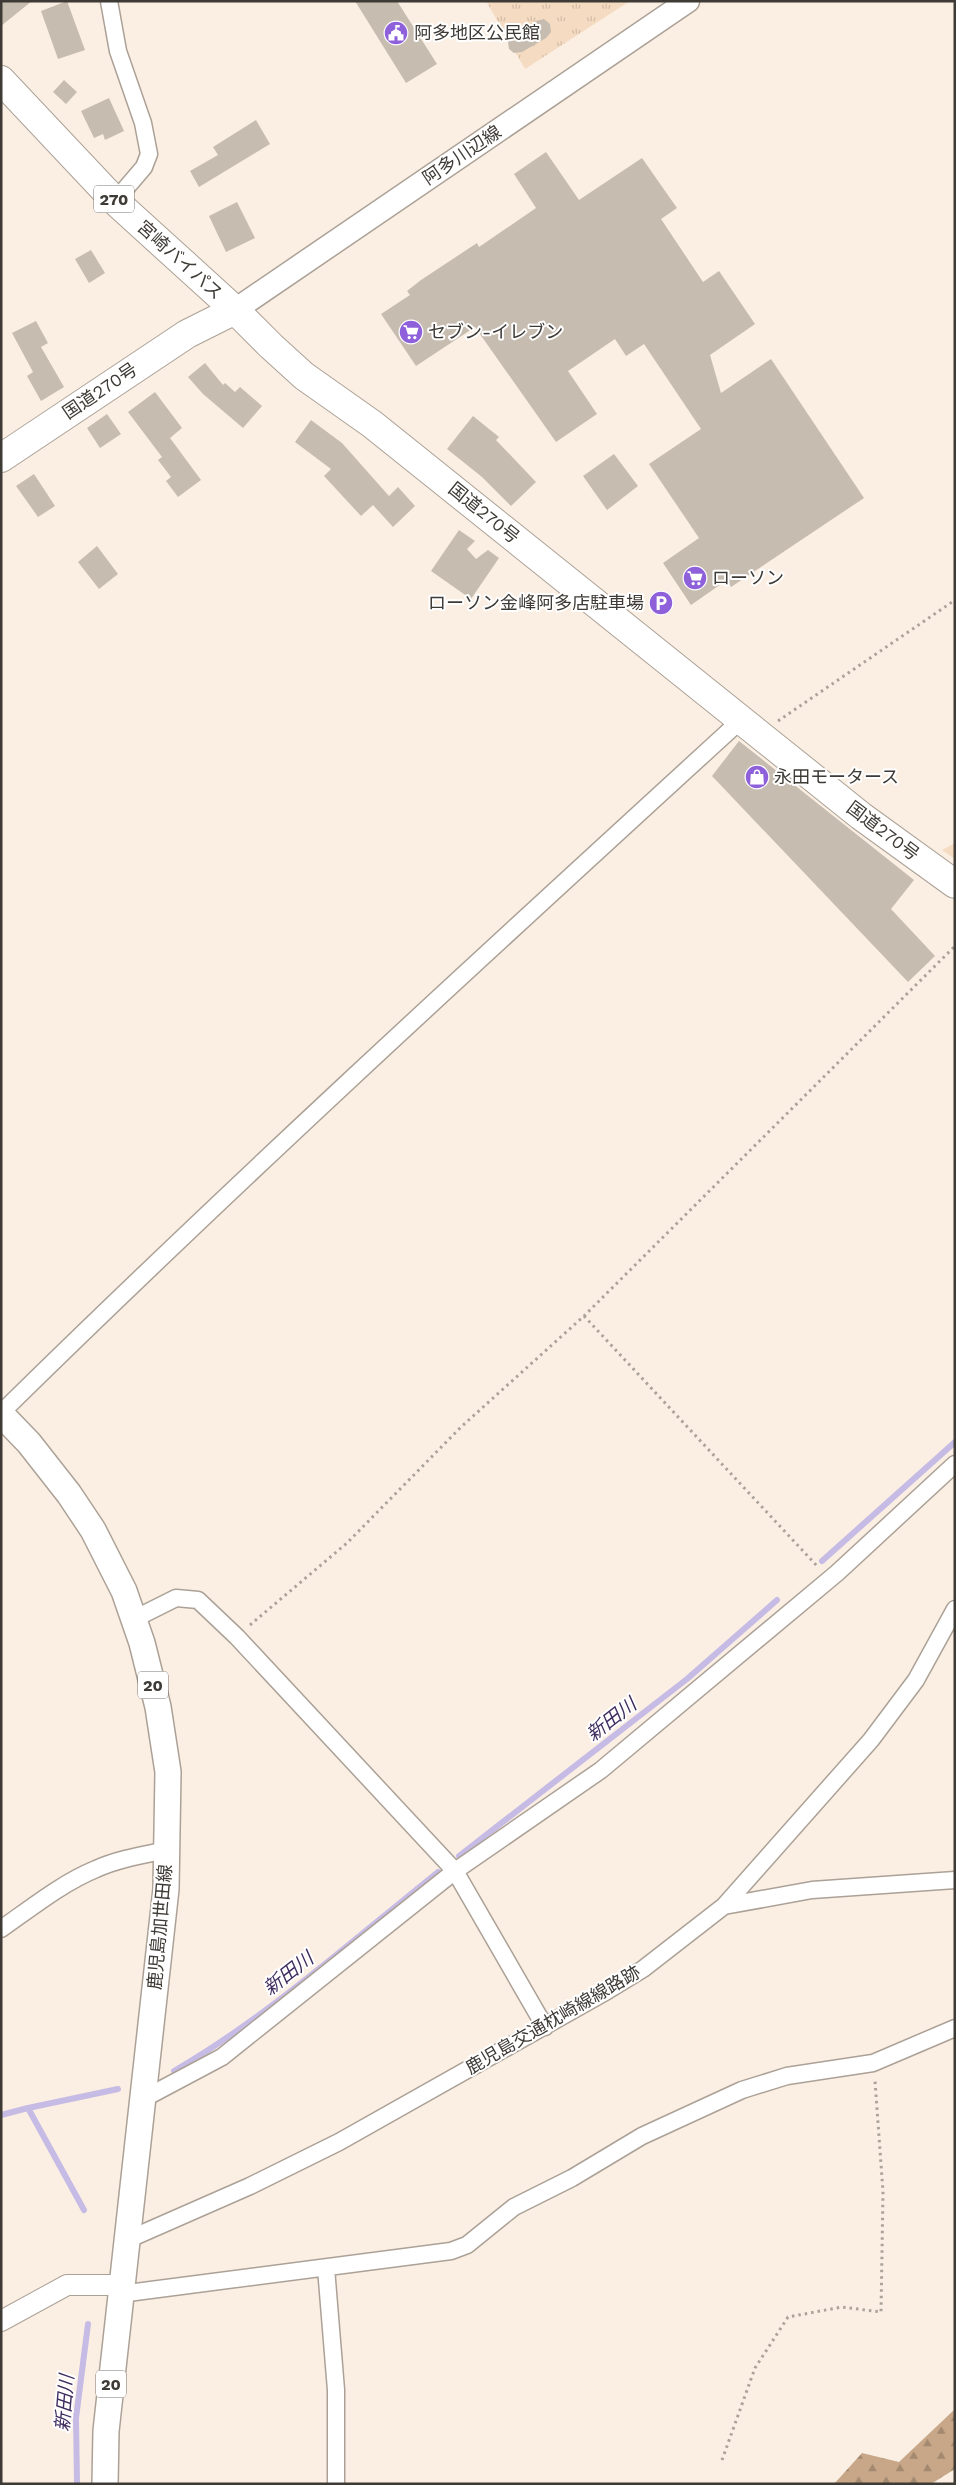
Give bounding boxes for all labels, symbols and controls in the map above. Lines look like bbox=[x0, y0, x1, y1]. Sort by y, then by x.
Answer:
public building icon: 阿多地区公民館 bbox=[383, 20, 409, 46]
place label: 阿多地区公民館 bbox=[414, 22, 540, 43]
street label: 阿多川辺線 bbox=[419, 121, 505, 188]
road number: 270 bbox=[94, 185, 134, 212]
street label: 宮崎バイパス bbox=[133, 216, 227, 303]
supermarket icon: セブン-イレブン bbox=[398, 319, 424, 345]
place label: セブン-イレブン bbox=[428, 321, 563, 342]
street label: 国道270号 bbox=[59, 358, 141, 423]
street label: 国道270号 bbox=[445, 478, 524, 548]
supermarket icon: ローソン bbox=[682, 565, 708, 591]
place label: ローソン bbox=[712, 567, 784, 588]
parking icon: ローソン金峰阿多店駐車場 bbox=[648, 590, 674, 616]
place label: ローソン金峰阿多店駐車場 bbox=[428, 592, 644, 613]
shop icon: 永田モータース bbox=[744, 764, 770, 790]
place label: 永田モータース bbox=[774, 766, 899, 787]
street label: 国道270号 bbox=[843, 797, 924, 865]
road number: 20 bbox=[138, 1672, 168, 1698]
water label: 新田川 bbox=[582, 1692, 642, 1746]
street label: 鹿児島加世田線 bbox=[144, 1863, 175, 1991]
water label: 新田川 bbox=[259, 1946, 319, 2000]
street label: 鹿児島交通枕崎線線路跡 bbox=[462, 1961, 644, 2078]
road number: 20 bbox=[96, 2370, 126, 2398]
water label: 新田川 bbox=[51, 2372, 79, 2432]

